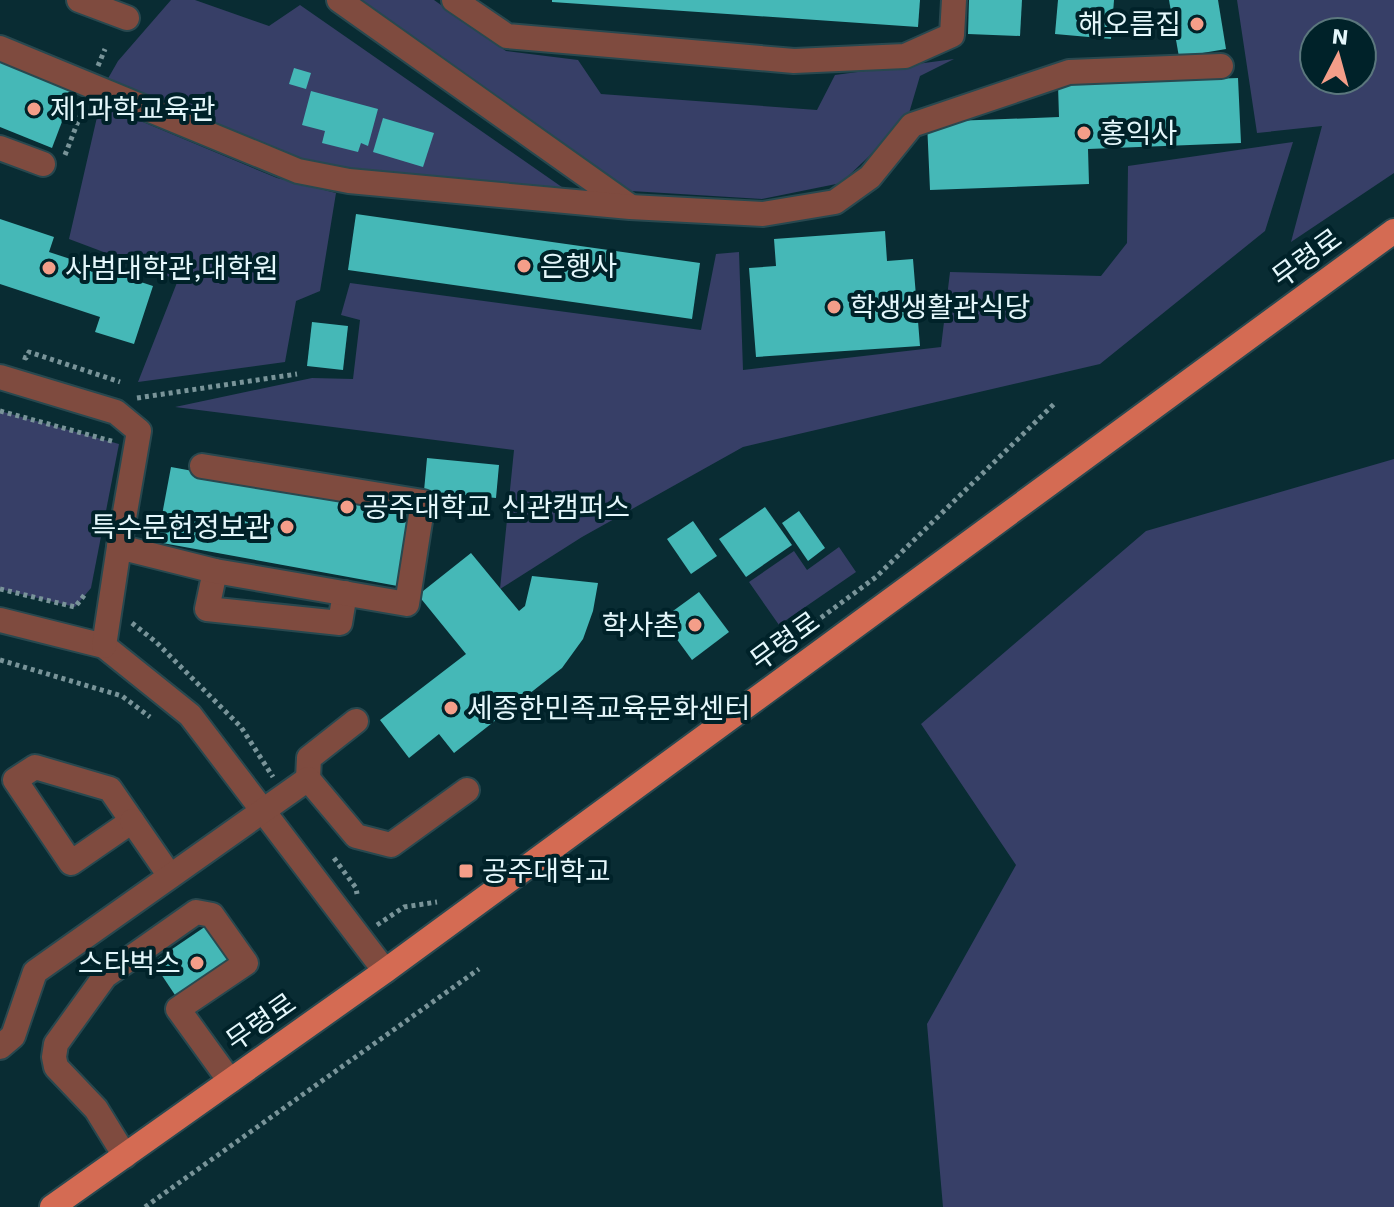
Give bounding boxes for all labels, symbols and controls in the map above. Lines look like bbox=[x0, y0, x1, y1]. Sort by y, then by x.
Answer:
place label: 해오름집 bbox=[1078, 8, 1181, 41]
marker: 해오름집 bbox=[1188, 15, 1206, 33]
north arrow bbox=[1298, 16, 1378, 96]
text: N bbox=[1331, 23, 1349, 50]
place label: 제1과학교육관 bbox=[50, 93, 215, 126]
marker: 제1과학교육관 bbox=[25, 100, 43, 118]
place label: 홍익사 bbox=[1100, 117, 1177, 150]
marker: 홍익사 bbox=[1075, 124, 1093, 142]
street label: 무령로 bbox=[1266, 222, 1348, 294]
place label: 은행사 bbox=[540, 250, 617, 283]
place label: 사범대학관,대학원 bbox=[65, 252, 279, 285]
marker: 은행사 bbox=[515, 257, 533, 275]
marker: 사범대학관,대학원 bbox=[40, 259, 58, 277]
place label: 학생생활관식당 bbox=[850, 291, 1030, 324]
marker: 학생생활관식당 bbox=[825, 298, 843, 316]
place label: 공주대학교 신관캠퍼스 bbox=[363, 491, 630, 524]
marker: 공주대학교 신관캠퍼스 bbox=[338, 498, 356, 516]
place label: 특수문헌정보관 bbox=[91, 511, 271, 544]
marker: 특수문헌정보관 bbox=[278, 518, 296, 536]
street label: 무령로 bbox=[744, 605, 826, 677]
place label: 학사촌 bbox=[602, 609, 679, 642]
marker: 학사촌 bbox=[686, 616, 704, 634]
place label: 세종한민족교육문화센터 bbox=[467, 692, 750, 725]
marker: 세종한민족교육문화센터 bbox=[442, 699, 460, 717]
place label: 공주대학교 bbox=[482, 855, 611, 888]
marker: 공주대학교 bbox=[457, 862, 475, 880]
place label: 스타벅스 bbox=[78, 947, 181, 980]
marker: 스타벅스 bbox=[188, 954, 206, 972]
street label: 무령로 bbox=[220, 986, 302, 1058]

